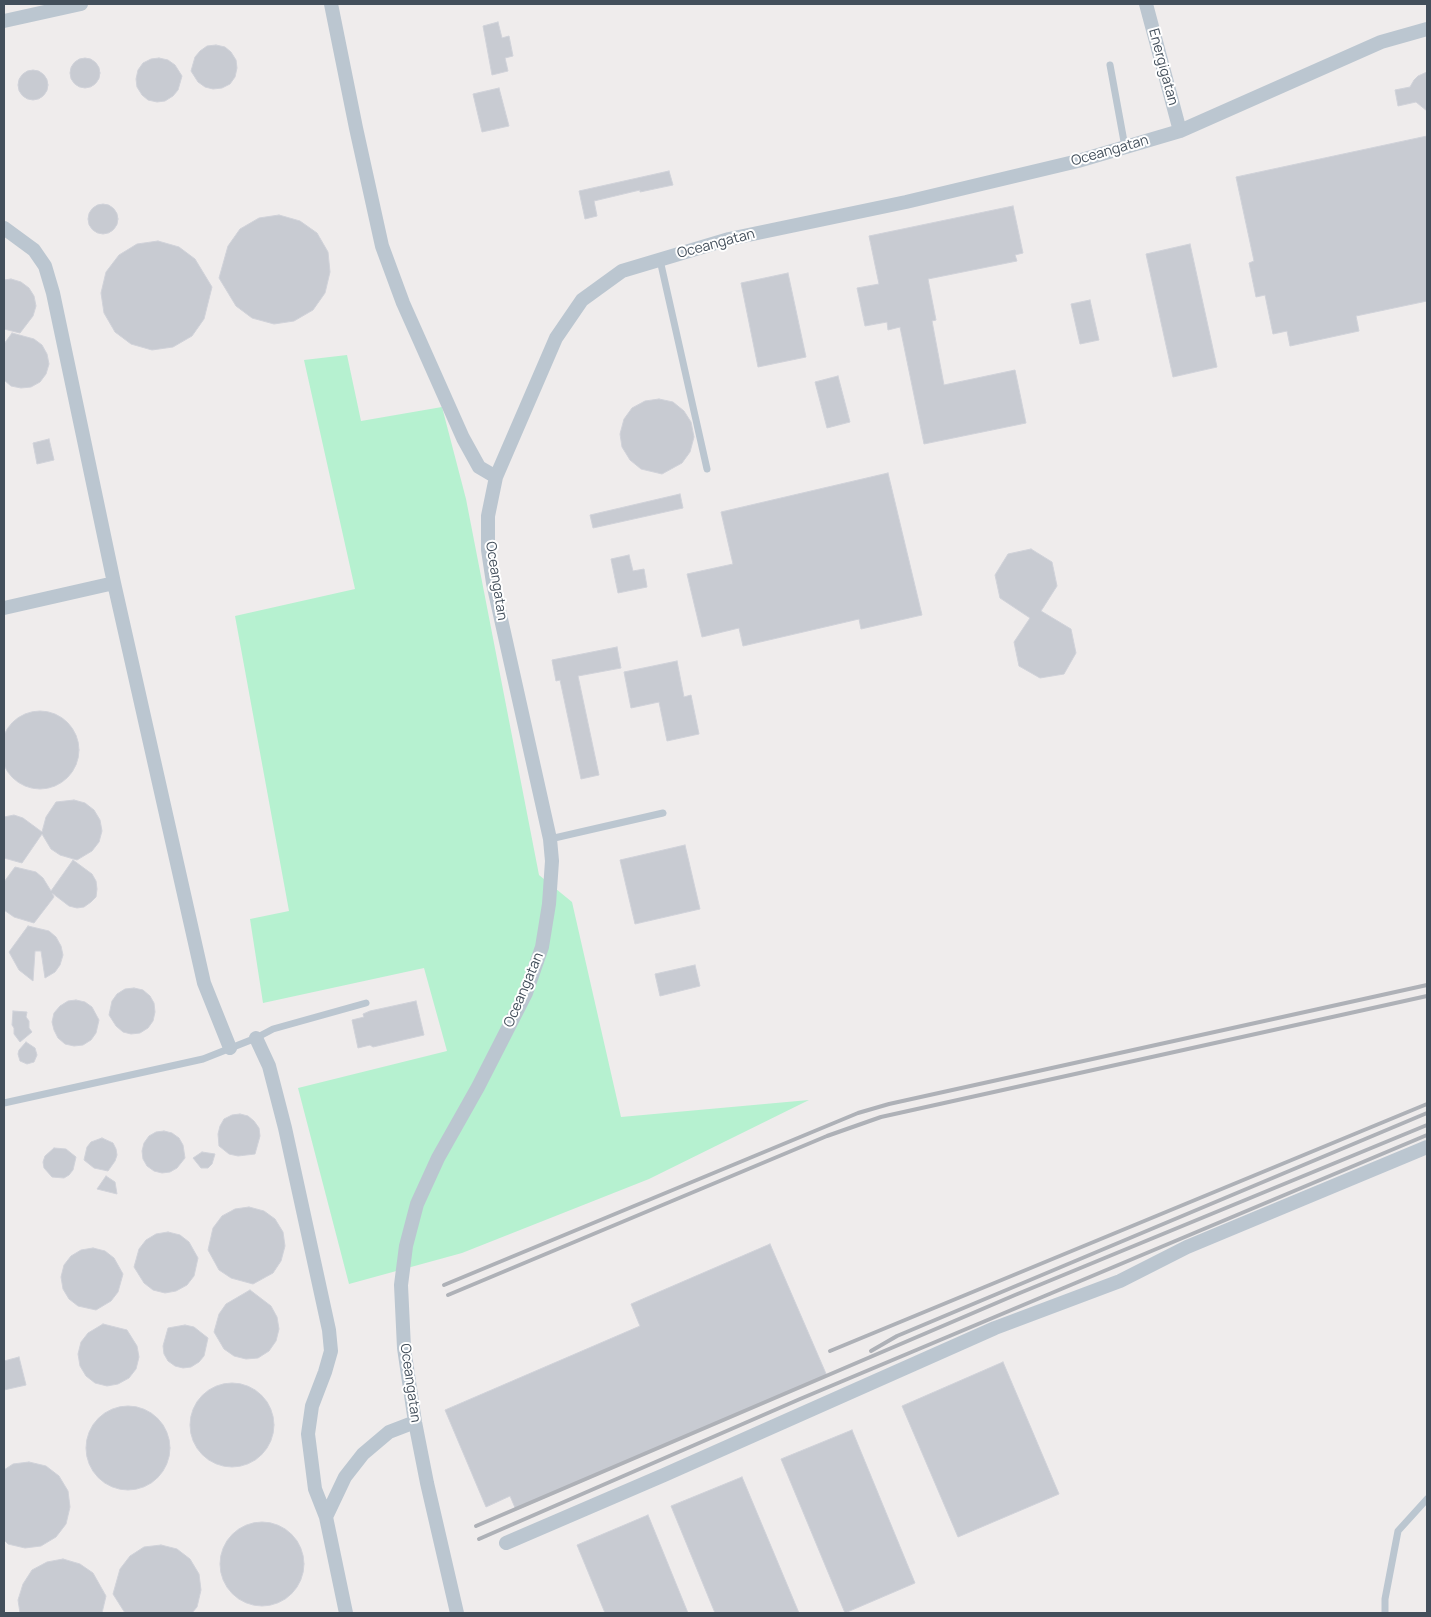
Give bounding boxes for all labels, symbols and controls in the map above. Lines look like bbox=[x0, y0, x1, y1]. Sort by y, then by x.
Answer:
street label: Energigatan bbox=[1145, 27, 1181, 107]
street label: Oceangatan bbox=[1069, 132, 1151, 170]
street label: Oceangatan bbox=[675, 226, 757, 262]
street label: Oceangatan bbox=[481, 540, 511, 622]
street label: Oceangatan bbox=[501, 950, 547, 1030]
street label: Oceangatan bbox=[396, 1342, 424, 1424]

